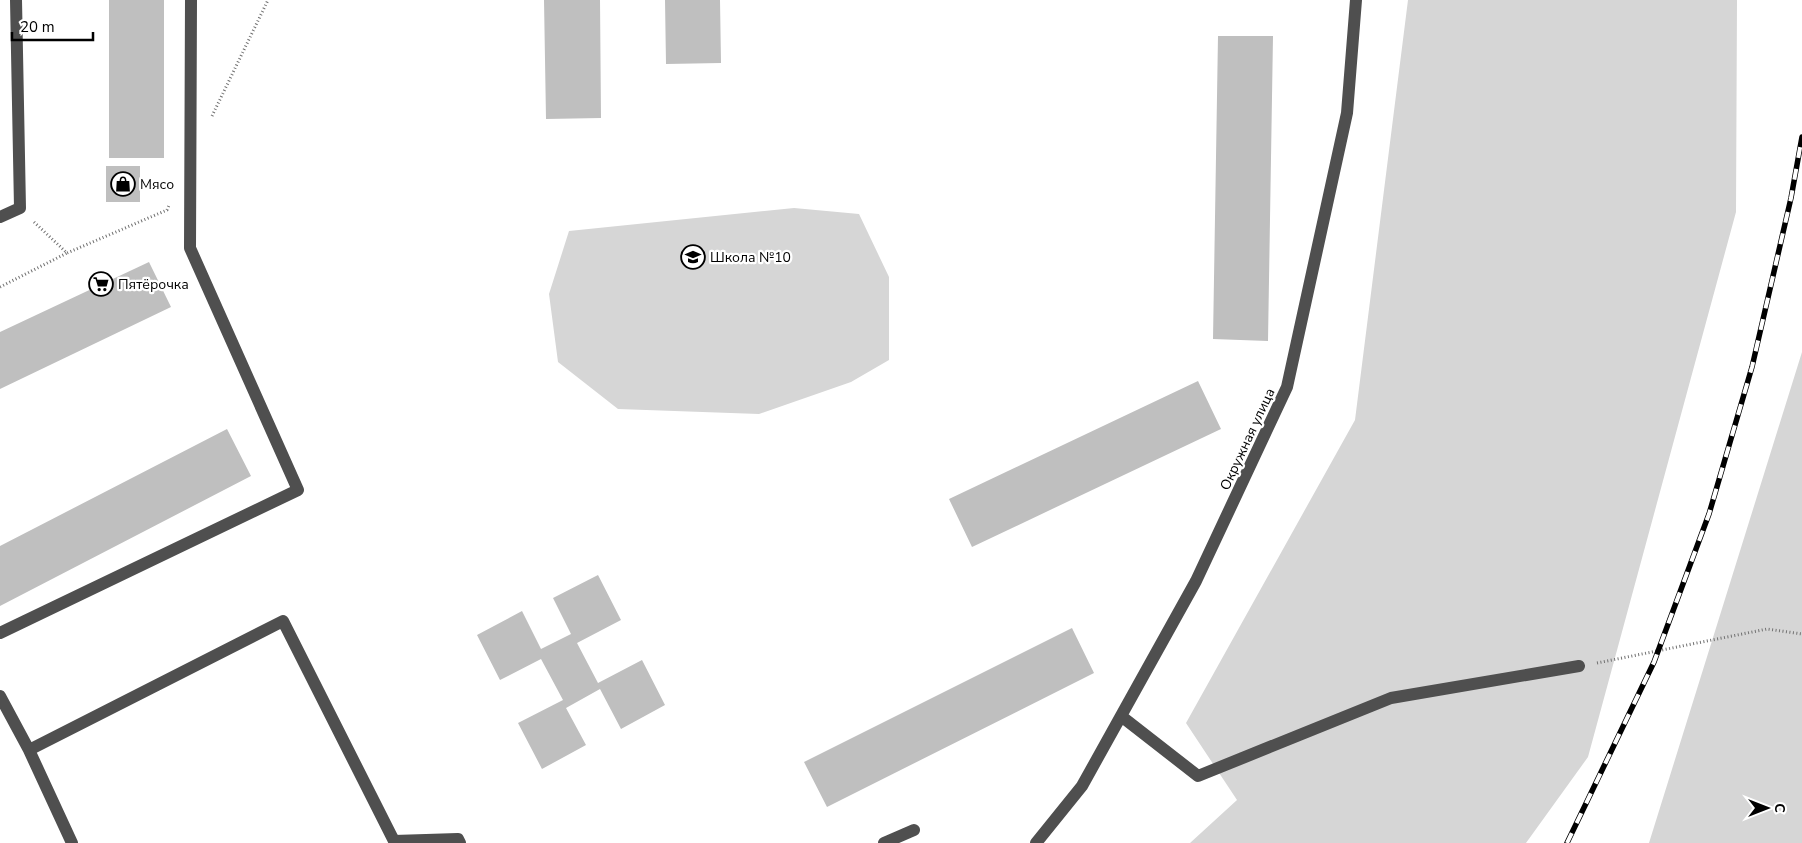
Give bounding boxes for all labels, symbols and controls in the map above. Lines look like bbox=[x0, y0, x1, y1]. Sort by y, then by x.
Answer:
scale bar bbox=[12, 10, 94, 42]
text: 20 m bbox=[20, 17, 55, 37]
shop icon: Мясо bbox=[110, 171, 136, 197]
place label: Мясо bbox=[140, 175, 174, 194]
school or university icon: Школа №10 bbox=[680, 244, 706, 270]
place label: Школа №10 bbox=[710, 248, 791, 267]
supermarket icon: Пятёрочка bbox=[88, 271, 114, 297]
place label: Пятёрочка bbox=[118, 275, 189, 294]
street label: Окружная улица bbox=[1215, 385, 1279, 493]
north arrow bbox=[1742, 783, 1792, 833]
text: С bbox=[1770, 803, 1789, 813]

